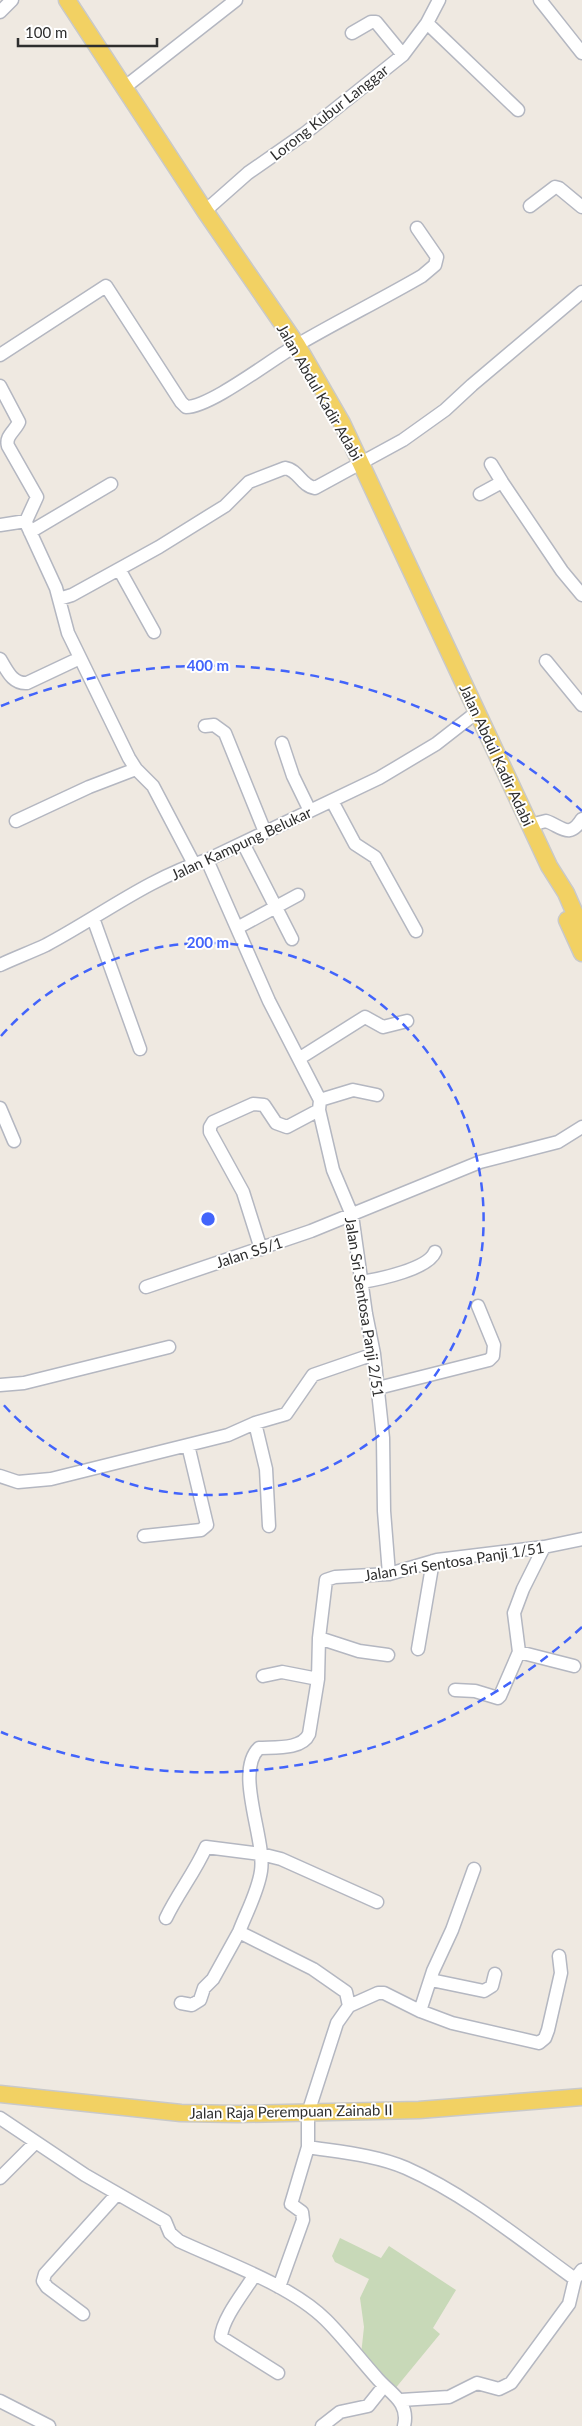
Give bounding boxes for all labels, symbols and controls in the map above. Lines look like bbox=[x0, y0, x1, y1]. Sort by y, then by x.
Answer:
scale bar bbox=[18, 15, 156, 47]
text: 100 m bbox=[25, 23, 67, 41]
street label: Lorong Kubur Langgar bbox=[266, 60, 392, 164]
street label: Jalan Abdul Kadir Adabi bbox=[274, 321, 366, 463]
text: 400 m bbox=[187, 656, 229, 674]
street label: Jalan Abdul Kadir Adabi bbox=[456, 681, 538, 829]
street label: Jalan Kampung Belukar bbox=[168, 802, 315, 884]
text: 200 m bbox=[187, 933, 229, 951]
centre of rings bbox=[199, 1210, 217, 1228]
street label: Jalan Sri Sentosa Panji 2/51 bbox=[342, 1216, 388, 1398]
street label: Jalan S5/1 bbox=[213, 1233, 285, 1271]
street label: Jalan Sri Sentosa Panji 1/51 bbox=[363, 1538, 545, 1584]
street label: Jalan Raja Perempuan Zainab II bbox=[189, 2100, 393, 2122]

